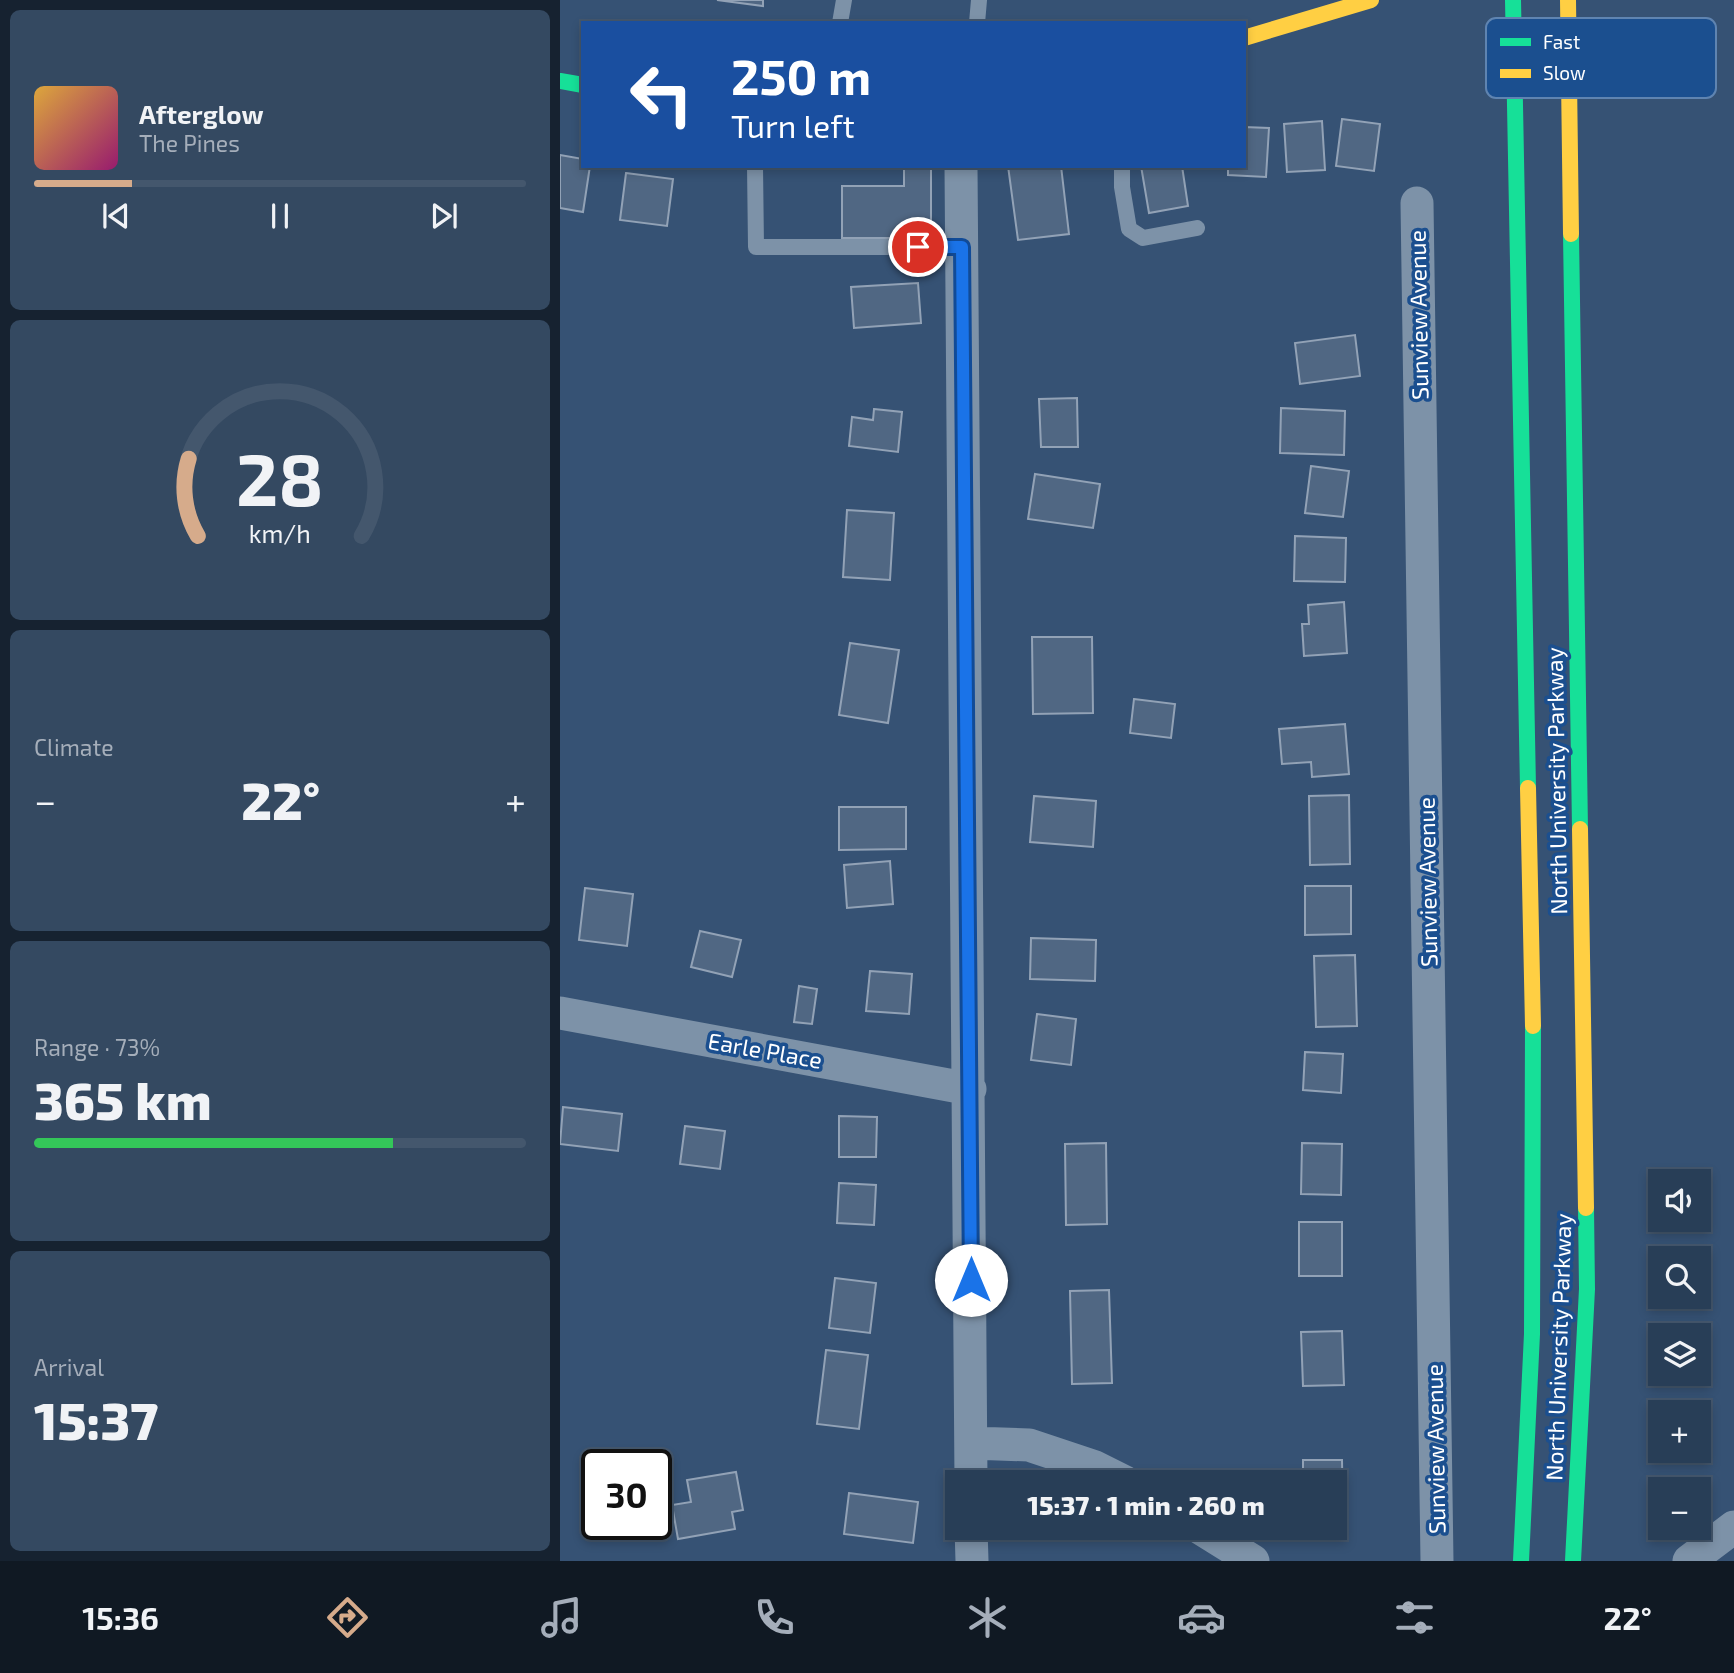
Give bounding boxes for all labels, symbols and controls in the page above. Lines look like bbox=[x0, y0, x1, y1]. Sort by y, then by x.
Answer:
legend bbox=[1486, 18, 1716, 98]
text: Fast bbox=[1543, 30, 1580, 53]
text: 250 m bbox=[731, 46, 871, 105]
icon: left bbox=[616, 49, 707, 140]
text: Slow bbox=[1543, 61, 1586, 84]
text: Afterglow bbox=[139, 98, 264, 129]
text: Turn left bbox=[731, 106, 855, 144]
text: The Pines bbox=[139, 129, 240, 157]
icon: previous bbox=[97, 197, 135, 235]
icon: pause bbox=[261, 197, 299, 235]
icon: next bbox=[425, 197, 463, 235]
pin bbox=[888, 217, 948, 277]
icon: arrive bbox=[899, 228, 937, 266]
street label: Sunview Avenue bbox=[1403, 230, 1433, 400]
text: 28 bbox=[236, 434, 324, 522]
text: km/h bbox=[249, 518, 311, 548]
street label: North University Parkway bbox=[1540, 647, 1572, 915]
text: Climate bbox=[34, 733, 114, 761]
text: 22° bbox=[241, 768, 320, 830]
text: − bbox=[34, 777, 56, 823]
text: + bbox=[505, 777, 526, 823]
street label: Sunview Avenue bbox=[1412, 797, 1442, 967]
street label: Earle Place bbox=[706, 1026, 824, 1074]
text: Range · 73% bbox=[34, 1033, 160, 1061]
text: 365 km bbox=[34, 1068, 212, 1130]
map controls bbox=[1648, 1169, 1711, 1540]
button: sound bbox=[1648, 1169, 1711, 1232]
street label: North University Parkway bbox=[1539, 1213, 1577, 1481]
position arrow bbox=[934, 1243, 1008, 1317]
button: search bbox=[1648, 1246, 1711, 1309]
button: layers bbox=[1648, 1323, 1711, 1386]
text: Arrival bbox=[34, 1353, 104, 1381]
street label: Sunview Avenue bbox=[1420, 1364, 1450, 1534]
text: 15:37 bbox=[34, 1388, 158, 1450]
button: + bbox=[1648, 1400, 1711, 1463]
speed limit sign: 30 bbox=[581, 1449, 672, 1540]
button: − bbox=[1648, 1477, 1711, 1540]
text: 15:37 · 1 min · 260 m bbox=[1027, 1489, 1265, 1520]
icon: directions bbox=[323, 1593, 372, 1642]
icon: music bbox=[537, 1593, 586, 1642]
icon: phone bbox=[750, 1593, 799, 1642]
icon: climate bbox=[963, 1593, 1012, 1642]
icon: car bbox=[1177, 1593, 1226, 1642]
icon: filters bbox=[1390, 1593, 1439, 1642]
text: 15:36 bbox=[82, 1598, 159, 1636]
text: 22° bbox=[1604, 1598, 1652, 1636]

